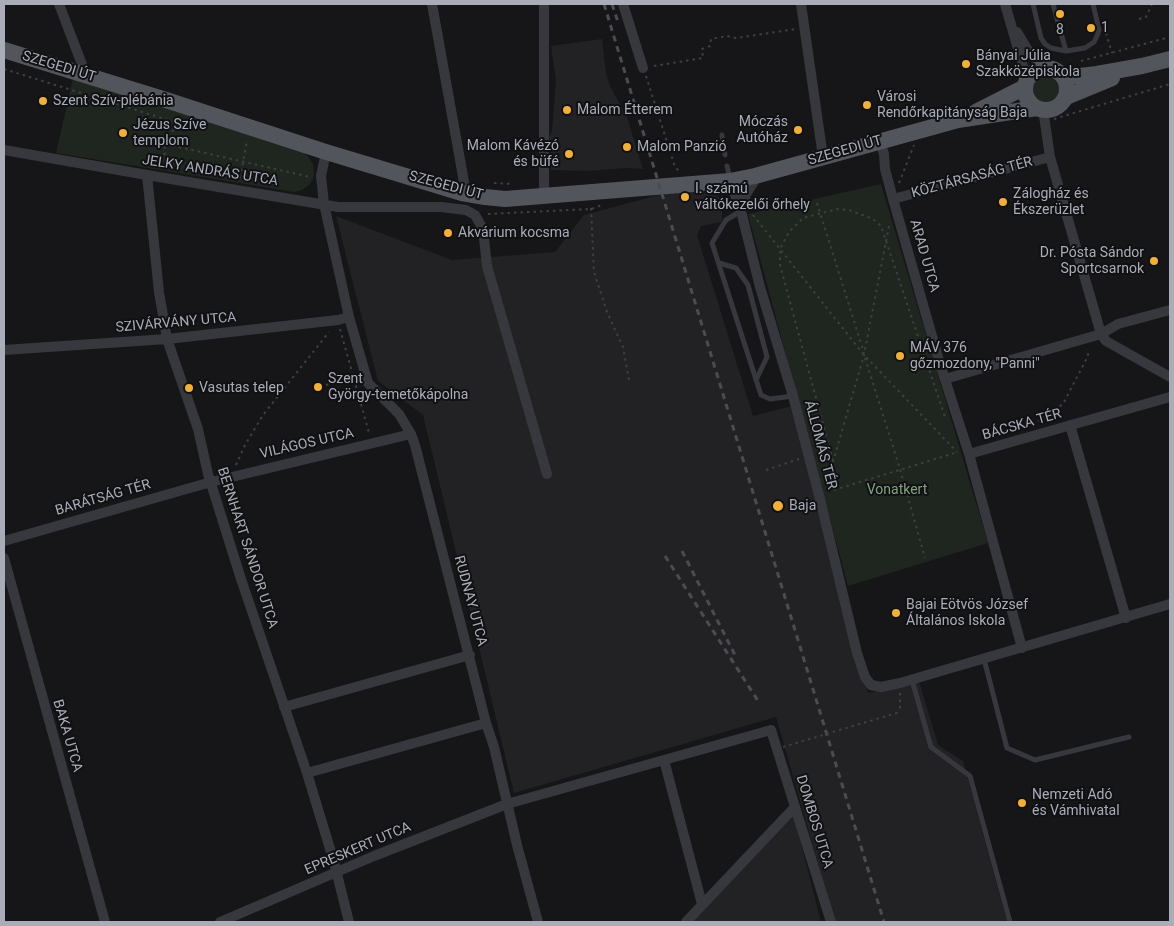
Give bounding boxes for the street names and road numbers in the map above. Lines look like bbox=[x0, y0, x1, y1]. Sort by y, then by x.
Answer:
street label: SZEGEDI ÚT bbox=[20, 48, 98, 86]
street label: SZEGEDI ÚT bbox=[806, 132, 884, 170]
street label: JELKY ANDRÁS UTCA bbox=[141, 152, 279, 190]
street label: KÖZTÁRSASÁG TÉR bbox=[910, 154, 1034, 202]
street label: SZEGEDI ÚT bbox=[407, 168, 485, 204]
street label: ARAD UTCA bbox=[906, 218, 942, 294]
street label: SZIVÁRVÁNY UTCA bbox=[115, 309, 237, 337]
street label: ÁLLOMÁS TÉR bbox=[800, 399, 840, 491]
street label: BÁCSKA TÉR bbox=[980, 406, 1064, 444]
street label: VILÁGOS UTCA bbox=[258, 425, 356, 463]
street label: BERNHART SÁNDOR UTCA bbox=[213, 465, 281, 631]
street label: BARÁTSÁG TÉR bbox=[53, 476, 153, 520]
street label: RUDNAY UTCA bbox=[450, 554, 490, 648]
street label: BAKA UTCA bbox=[49, 698, 85, 774]
street label: DOMBOS UTCA bbox=[792, 773, 836, 871]
street label: EPRESKERT UTCA bbox=[302, 819, 414, 879]

